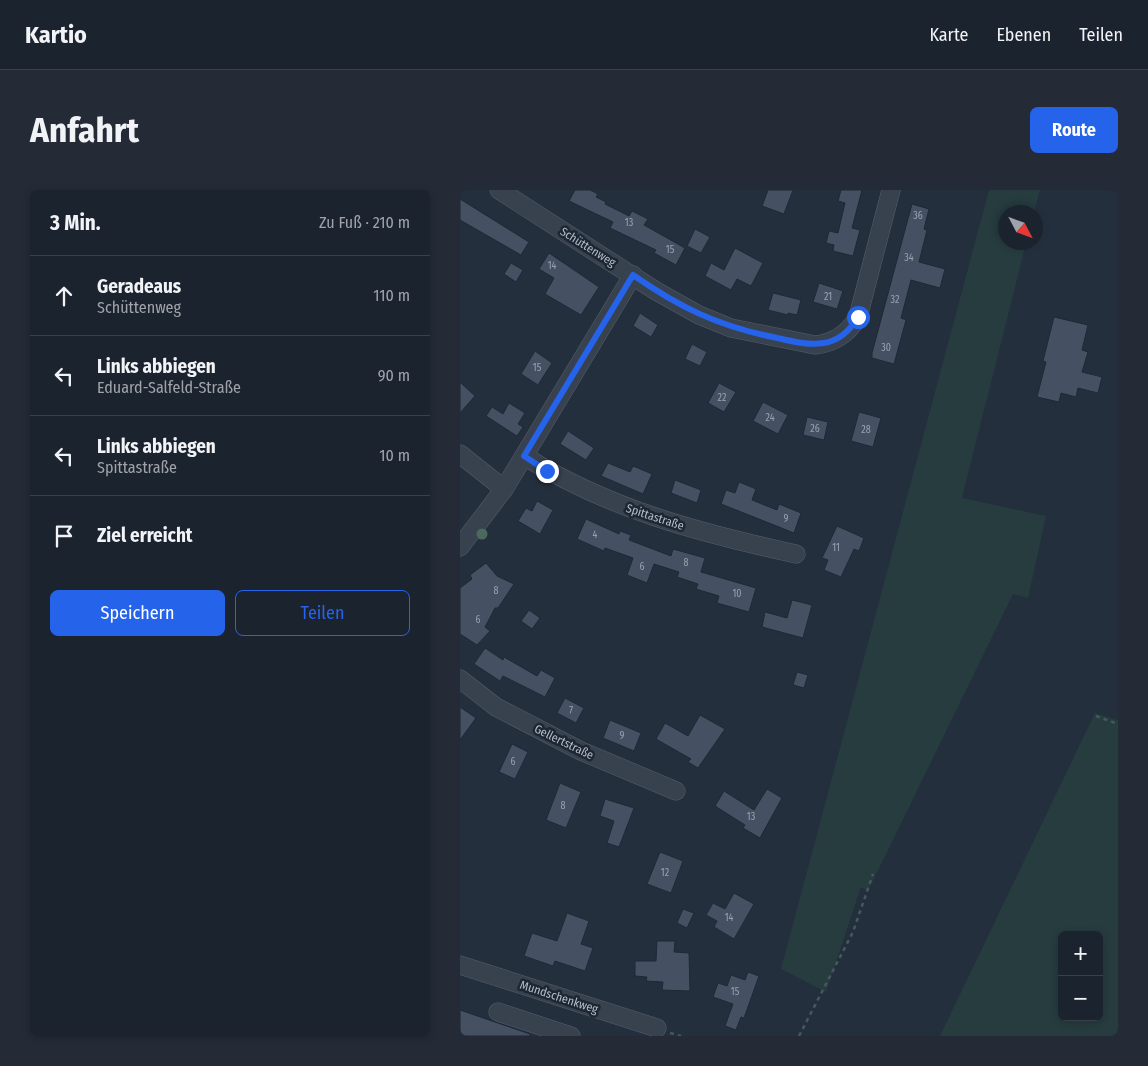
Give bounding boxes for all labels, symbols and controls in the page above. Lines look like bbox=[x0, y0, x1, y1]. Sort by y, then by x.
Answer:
text: Kartio bbox=[25, 21, 87, 49]
text: Karte bbox=[929, 24, 968, 46]
text: Ebenen bbox=[996, 24, 1051, 46]
text: Teilen bbox=[1079, 24, 1123, 46]
button: Route bbox=[1030, 107, 1118, 153]
text: Anfahrt bbox=[30, 109, 139, 151]
north arrow bbox=[998, 205, 1043, 250]
text: 3 Min. bbox=[50, 210, 101, 236]
house number: 36 bbox=[913, 210, 923, 222]
text: Zu Fuß · 210 m bbox=[319, 213, 410, 232]
house number: 13 bbox=[625, 217, 634, 229]
street label: Schüttenweg bbox=[558, 224, 619, 270]
house number: 15 bbox=[666, 244, 675, 256]
house number: 34 bbox=[904, 252, 914, 264]
house number: 14 bbox=[548, 260, 557, 272]
text: Geradeaus bbox=[97, 275, 181, 298]
icon: ahead bbox=[50, 282, 78, 310]
text: 110 m bbox=[373, 286, 410, 305]
house number: 21 bbox=[824, 291, 832, 303]
house number: 32 bbox=[891, 294, 900, 306]
text: Schüttenweg bbox=[97, 298, 181, 317]
route start bbox=[847, 306, 870, 329]
house number: 30 bbox=[881, 342, 891, 354]
text: Links abbiegen bbox=[97, 355, 216, 378]
icon: left bbox=[50, 362, 78, 390]
house number: 15 bbox=[533, 362, 542, 374]
text: 90 m bbox=[378, 366, 410, 385]
text: Eduard-Salfeld-Straße bbox=[97, 378, 241, 397]
house number: 22 bbox=[718, 392, 727, 404]
house number: 24 bbox=[765, 412, 775, 424]
house number: 26 bbox=[810, 423, 820, 435]
house number: 28 bbox=[861, 424, 871, 436]
text: Links abbiegen bbox=[97, 435, 216, 458]
icon: left bbox=[50, 442, 78, 470]
text: 10 m bbox=[379, 446, 410, 465]
text: Spittastraße bbox=[97, 458, 177, 477]
route end bbox=[536, 460, 559, 483]
street label: Spittastraße bbox=[624, 501, 686, 533]
house number: 9 bbox=[784, 513, 789, 525]
icon: arrive bbox=[50, 522, 78, 550]
text: Ziel erreicht bbox=[97, 524, 193, 547]
house number: 4 bbox=[593, 529, 598, 541]
house number: 11 bbox=[832, 542, 840, 554]
house number: 8 bbox=[684, 557, 689, 569]
house number: 6 bbox=[640, 561, 645, 573]
house number: 8 bbox=[494, 585, 499, 597]
house number: 10 bbox=[732, 588, 742, 600]
button: Speichern bbox=[50, 590, 225, 636]
button: Teilen bbox=[235, 590, 410, 636]
house number: 6 bbox=[476, 614, 481, 626]
house number: 7 bbox=[569, 705, 573, 717]
street label: Gellertstraße bbox=[532, 722, 596, 762]
house number: 9 bbox=[620, 730, 625, 742]
house number: 6 bbox=[511, 756, 516, 768]
house number: 8 bbox=[561, 800, 566, 812]
house number: 13 bbox=[747, 811, 756, 823]
house number: 12 bbox=[661, 867, 670, 879]
house number: 14 bbox=[725, 912, 734, 924]
map controls bbox=[1058, 931, 1103, 1021]
button: + bbox=[1058, 931, 1103, 976]
button: − bbox=[1058, 976, 1103, 1021]
street label: Mundschenkweg bbox=[518, 978, 600, 1016]
house number: 15 bbox=[731, 986, 740, 998]

